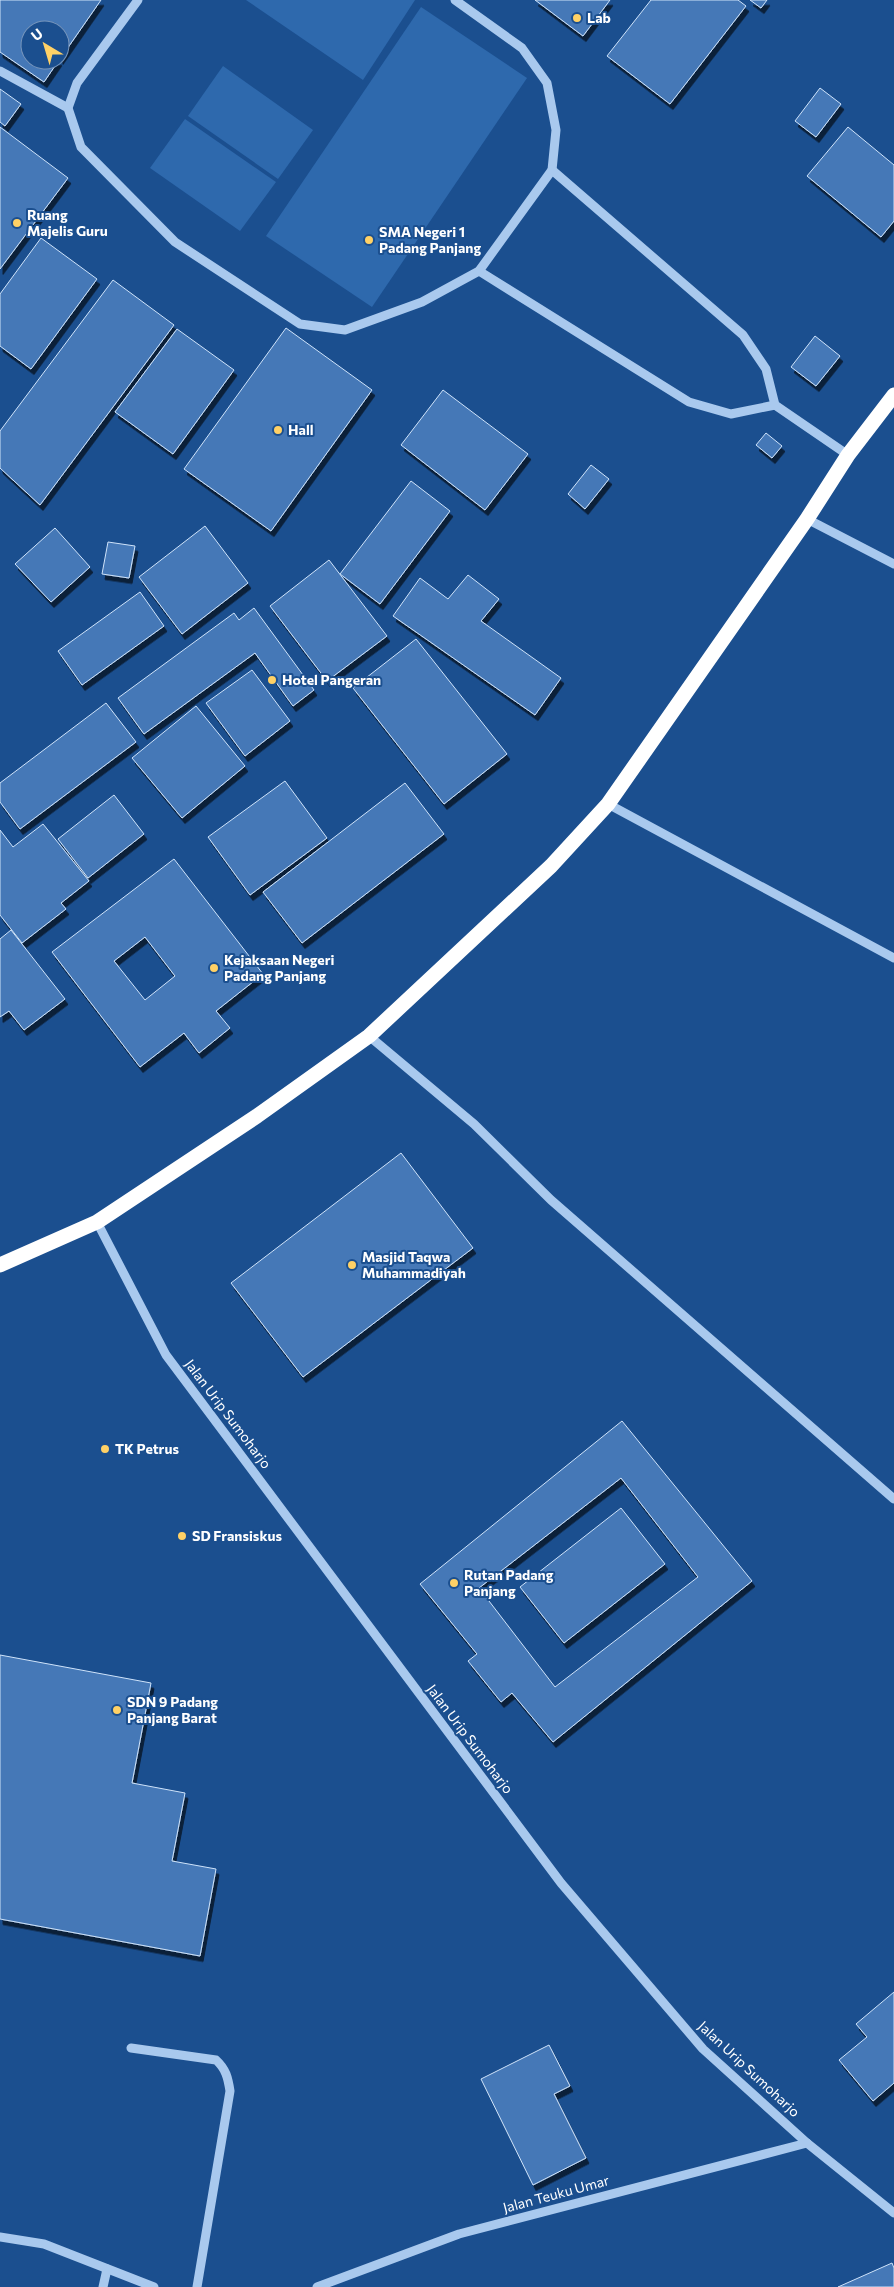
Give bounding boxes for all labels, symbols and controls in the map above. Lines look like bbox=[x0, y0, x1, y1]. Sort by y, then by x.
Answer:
place label: Lab bbox=[587, 9, 611, 26]
marker: Lab bbox=[571, 12, 583, 24]
north arrow bbox=[20, 20, 70, 70]
text: U bbox=[27, 25, 46, 44]
place label: Ruang Majelis Guru bbox=[27, 206, 108, 239]
marker: Ruang Majelis Guru bbox=[11, 217, 23, 229]
place label: SMA Negeri 1 Padang Panjang bbox=[379, 223, 481, 256]
marker: SMA Negeri 1 Padang Panjang bbox=[363, 234, 375, 246]
place label: Hall bbox=[288, 421, 314, 438]
marker: Hall bbox=[272, 424, 284, 436]
place label: Hotel Pangeran bbox=[282, 671, 381, 688]
marker: Hotel Pangeran bbox=[266, 674, 278, 686]
place label: Kejaksaan Negeri Padang Panjang bbox=[224, 951, 334, 984]
marker: Kejaksaan Negeri Padang Panjang bbox=[208, 962, 220, 974]
place label: Masjid Taqwa Muhammadiyah bbox=[362, 1248, 466, 1281]
marker: Masjid Taqwa Muhammadiyah bbox=[346, 1259, 358, 1271]
street label: Jalan Urip Sumoharjo bbox=[182, 1356, 275, 1472]
place label: TK Petrus bbox=[115, 1440, 179, 1457]
marker: TK Petrus bbox=[99, 1443, 111, 1455]
place label: SD Fransiskus bbox=[192, 1527, 282, 1544]
marker: SD Fransiskus bbox=[176, 1530, 188, 1542]
place label: Rutan Padang Panjang bbox=[464, 1566, 554, 1599]
marker: Rutan Padang Panjang bbox=[448, 1577, 460, 1589]
street label: Jalan Urip Sumoharjo bbox=[424, 1681, 517, 1797]
place label: SDN 9 Padang Panjang Barat bbox=[127, 1693, 218, 1726]
marker: SDN 9 Padang Panjang Barat bbox=[111, 1704, 123, 1716]
street label: Jalan Urip Sumoharjo bbox=[695, 2017, 804, 2120]
street label: Jalan Teuku Umar bbox=[501, 2171, 611, 2216]

